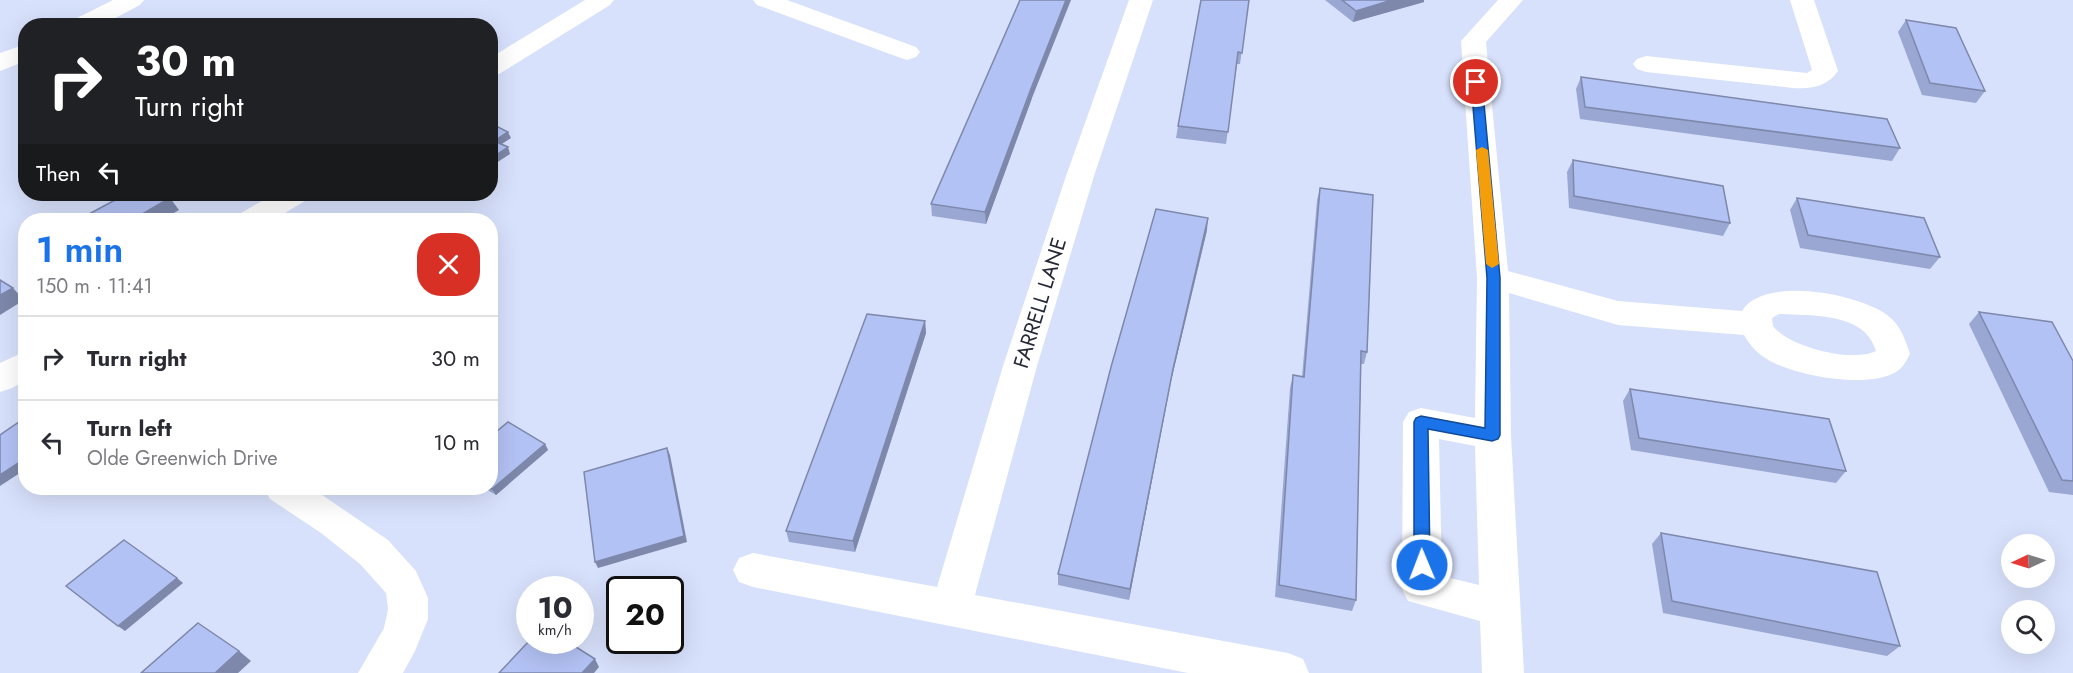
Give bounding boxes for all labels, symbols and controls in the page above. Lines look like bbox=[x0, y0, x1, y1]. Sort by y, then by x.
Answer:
text: 30 m bbox=[135, 31, 236, 92]
icon: right bbox=[36, 42, 114, 120]
pin bbox=[1450, 56, 1501, 107]
icon: arrive bbox=[1459, 65, 1492, 98]
text: Turn right bbox=[135, 87, 243, 126]
icon: left bbox=[93, 156, 126, 189]
text: Then bbox=[36, 157, 81, 189]
text: 1 min bbox=[36, 223, 123, 275]
button: close bbox=[417, 233, 480, 296]
street label: FARRELL LANE bbox=[1006, 234, 1074, 372]
text: 150 m · 11:41 bbox=[36, 272, 153, 301]
icon: right bbox=[36, 342, 69, 375]
text: Turn right bbox=[87, 342, 187, 374]
text: 30 m bbox=[431, 342, 480, 374]
text: Turn left bbox=[87, 412, 172, 444]
icon: left bbox=[36, 426, 69, 459]
text: 10 m bbox=[433, 426, 480, 458]
text: Olde Greenwich Drive bbox=[87, 444, 277, 473]
position arrow bbox=[1390, 533, 1454, 597]
north arrow bbox=[2001, 534, 2055, 588]
map controls bbox=[2001, 534, 2055, 654]
speed limit sign: 20 bbox=[606, 576, 684, 654]
text: 10 bbox=[537, 586, 573, 629]
button: search bbox=[2001, 600, 2055, 654]
text: km/h bbox=[538, 619, 572, 641]

